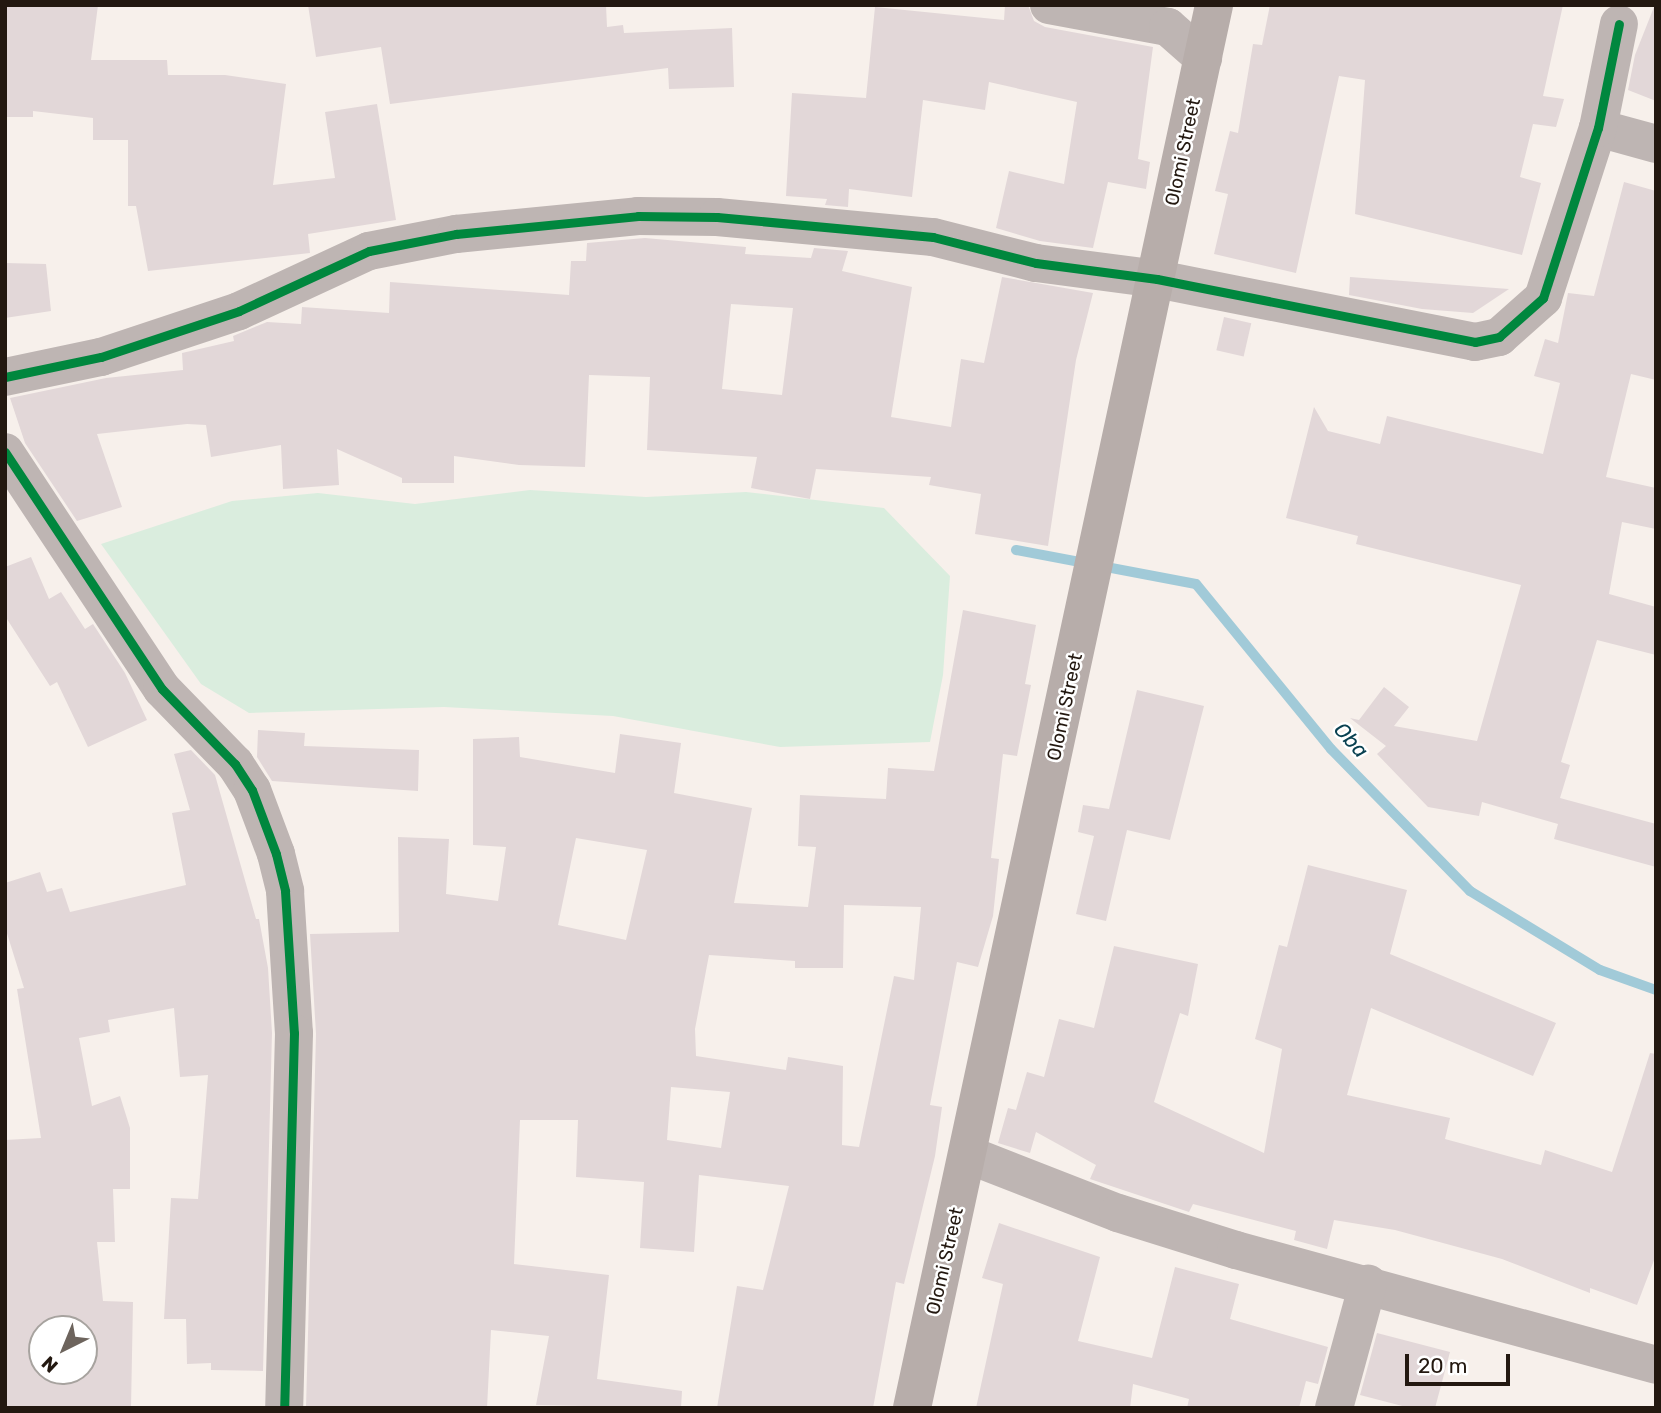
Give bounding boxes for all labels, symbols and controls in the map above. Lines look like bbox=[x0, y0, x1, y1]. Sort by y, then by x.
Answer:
street label: Olomi Street bbox=[1160, 96, 1206, 208]
street label: Olomi Street bbox=[1042, 651, 1088, 763]
water label: Oba bbox=[1329, 717, 1373, 763]
street label: Olomi Street bbox=[922, 1205, 968, 1317]
north arrow bbox=[28, 1315, 98, 1385]
scale bar bbox=[1409, 1340, 1514, 1384]
text: N bbox=[37, 1351, 63, 1377]
text: 20 m bbox=[1418, 1353, 1467, 1378]

